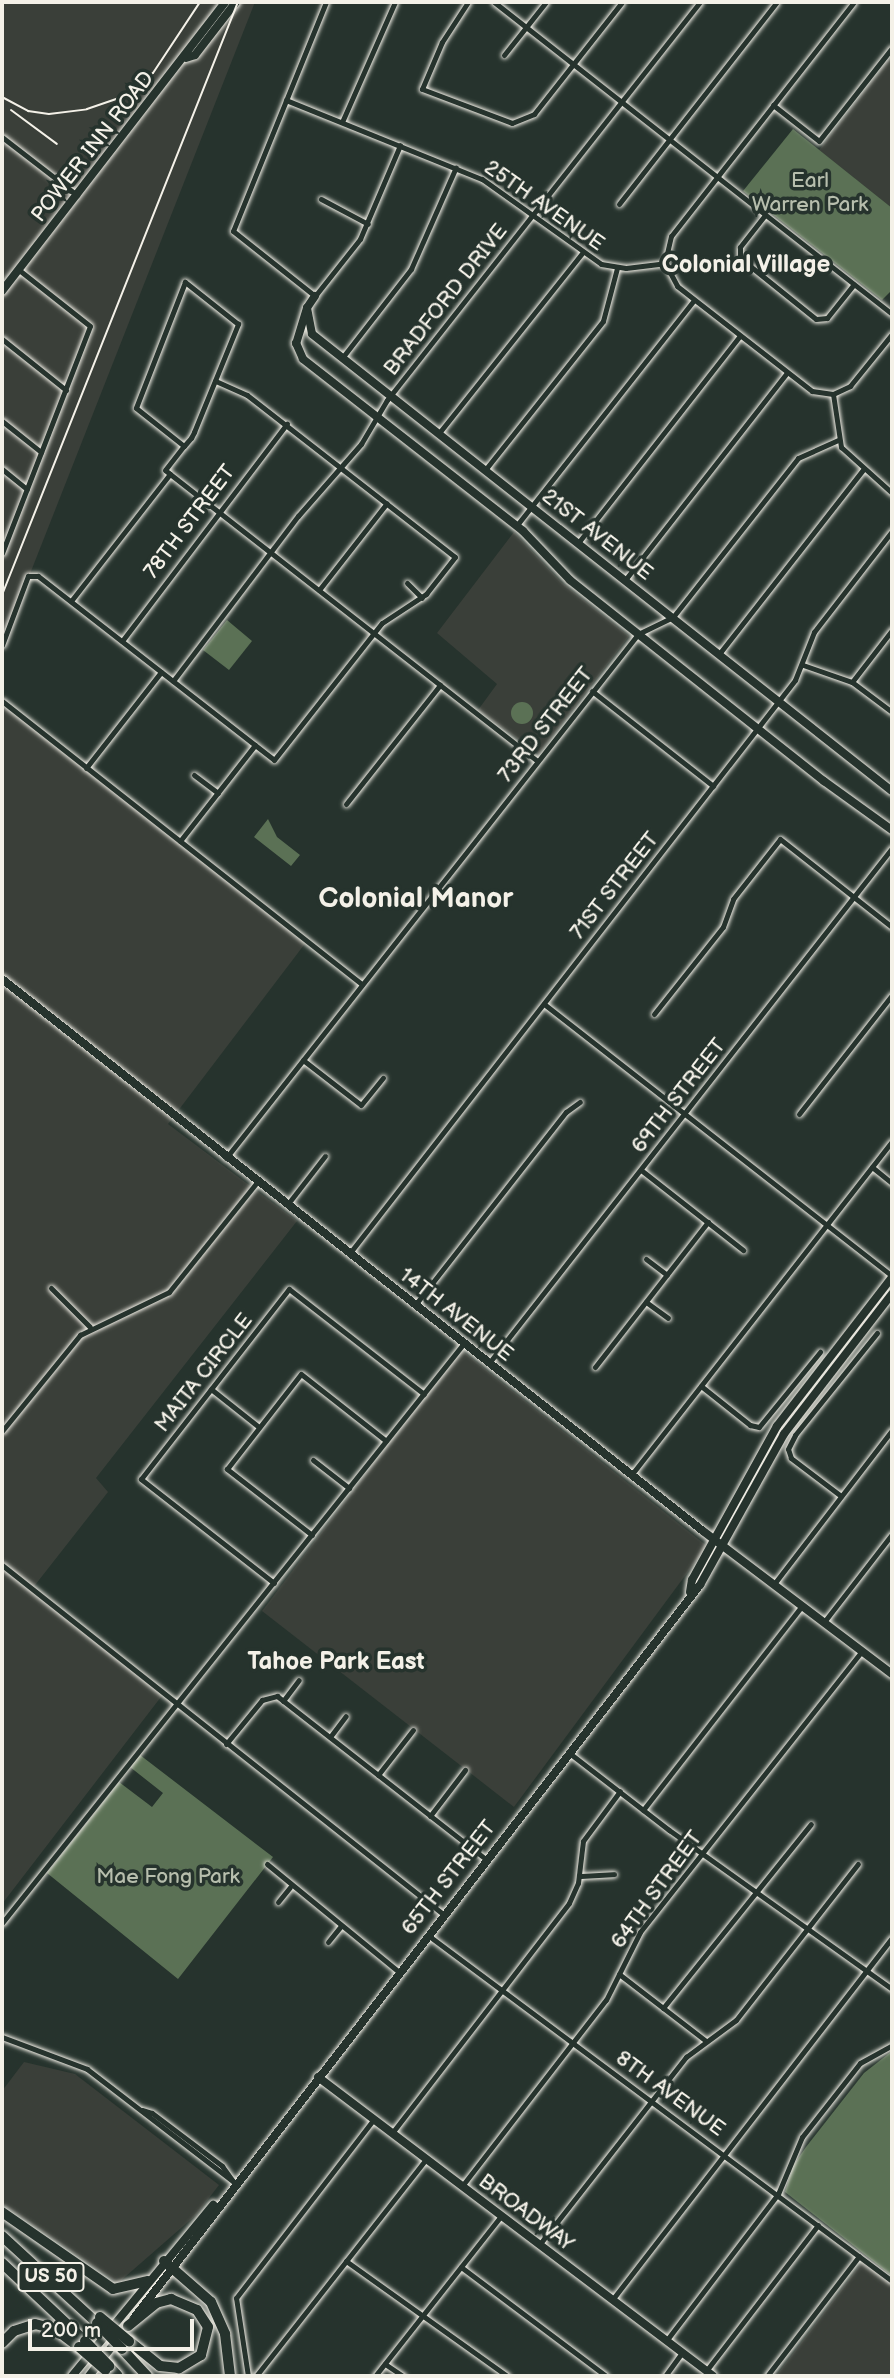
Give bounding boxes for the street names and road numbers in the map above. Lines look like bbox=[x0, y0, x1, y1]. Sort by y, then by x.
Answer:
street label: POWER INN ROAD bbox=[26, 67, 160, 227]
street label: 25TH AVENUE bbox=[479, 155, 609, 257]
street label: BRADFORD DRIVE bbox=[379, 219, 513, 381]
street label: 78TH STREET bbox=[139, 460, 241, 584]
street label: 21ST AVENUE bbox=[537, 484, 657, 586]
street label: 73RD STREET bbox=[493, 662, 599, 788]
street label: 71ST STREET bbox=[565, 827, 665, 945]
street label: 69TH STREET bbox=[626, 1034, 732, 1158]
street label: 14TH AVENUE bbox=[394, 1263, 518, 1367]
street label: MAITA CIRCLE bbox=[150, 1309, 258, 1437]
street label: 65TH STREET bbox=[396, 1816, 502, 1940]
street label: 64TH STREET bbox=[606, 1826, 708, 1954]
street label: 8TH AVENUE bbox=[611, 2046, 729, 2142]
street label: BROADWAY bbox=[473, 2169, 579, 2257]
road number: US 50 bbox=[16, 2262, 86, 2292]

